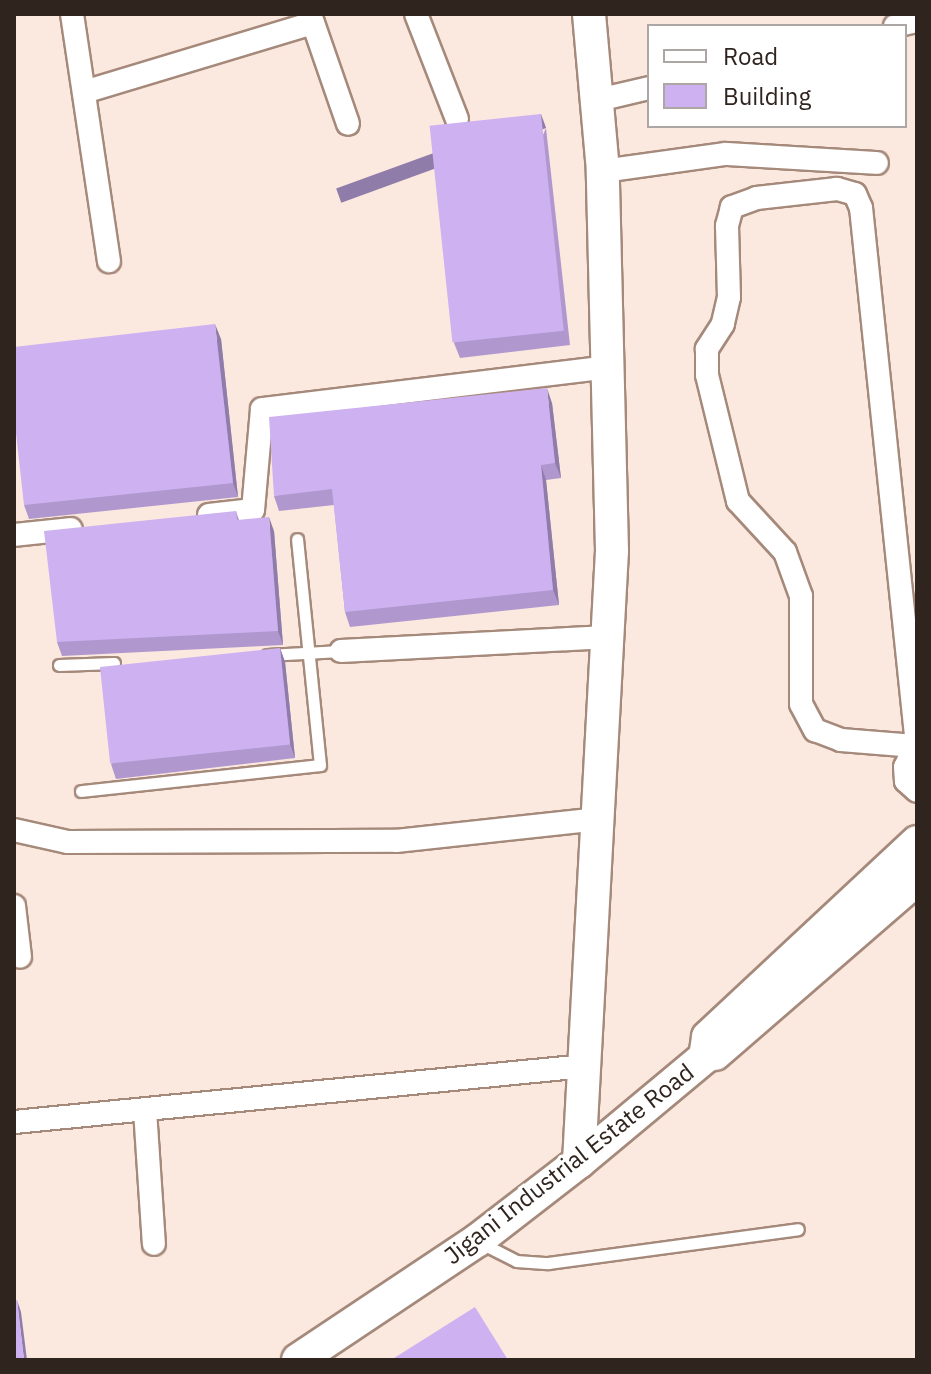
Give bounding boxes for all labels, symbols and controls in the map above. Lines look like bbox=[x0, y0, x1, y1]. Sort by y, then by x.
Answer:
legend bbox=[647, 24, 907, 128]
text: Road bbox=[723, 40, 778, 72]
text: Building bbox=[723, 80, 811, 112]
street label: Jigani Industrial Estate Road bbox=[439, 1058, 699, 1270]

